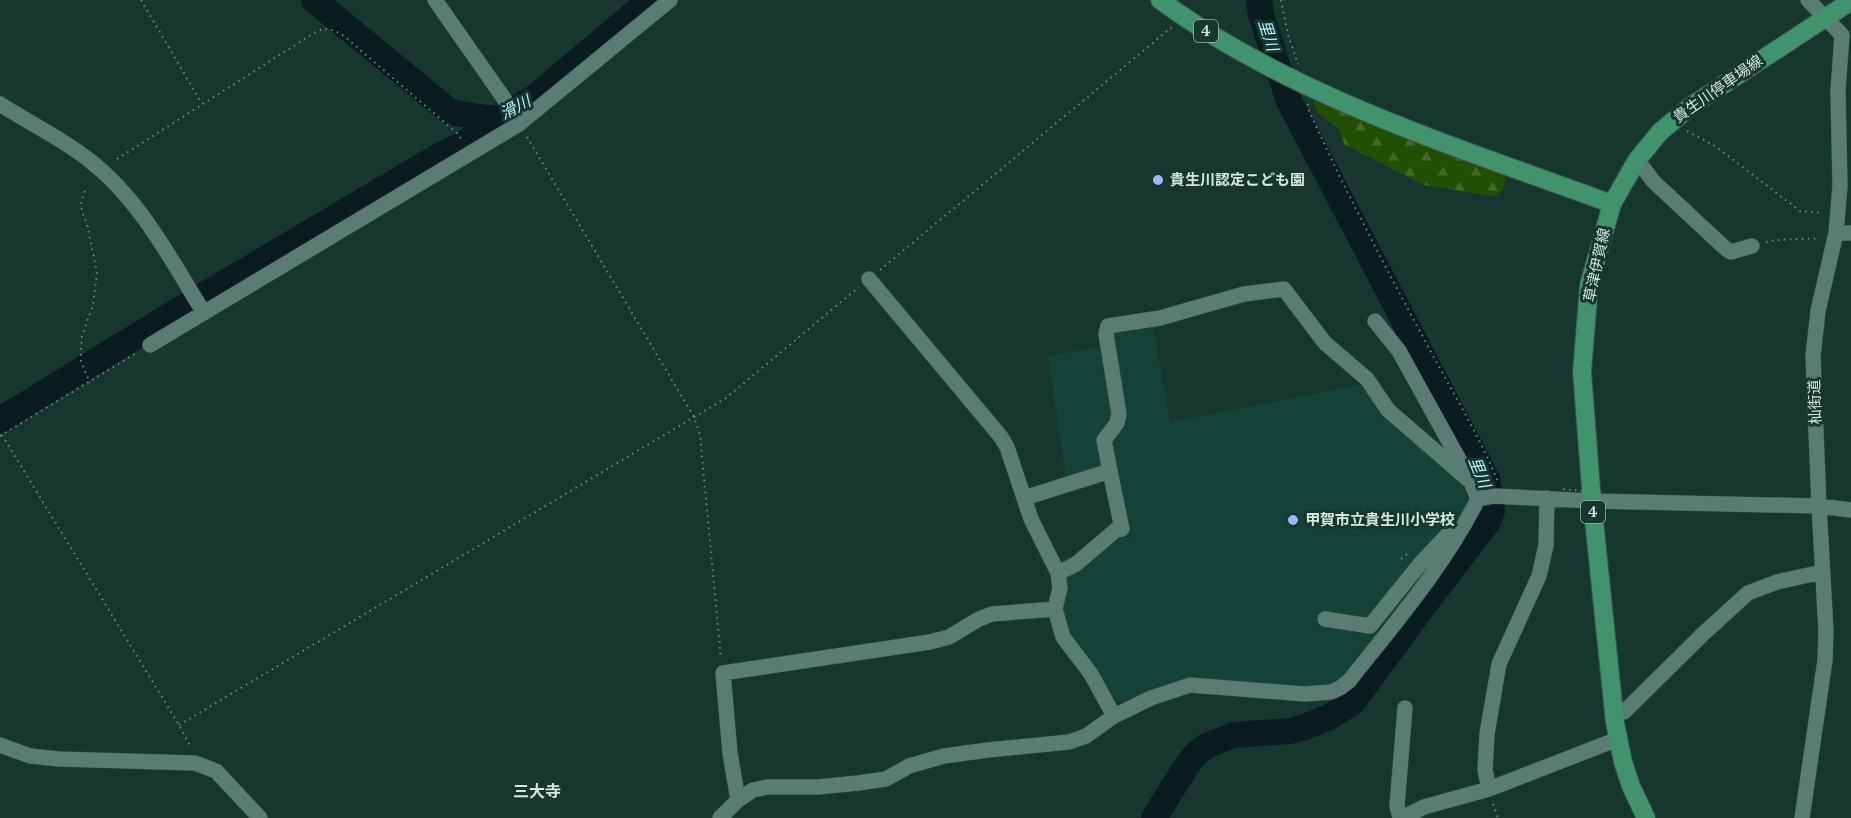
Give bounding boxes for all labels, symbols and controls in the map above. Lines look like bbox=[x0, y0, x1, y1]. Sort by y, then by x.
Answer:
water label: 里川 bbox=[1255, 17, 1284, 55]
road number: 4 bbox=[1194, 20, 1218, 42]
street label: 貴生川停車場線 bbox=[1669, 51, 1766, 126]
water label: 滑川 bbox=[496, 90, 536, 123]
place label: 貴生川認定こども園 bbox=[1170, 170, 1305, 189]
marker: 貴生川認定こども園 bbox=[1151, 173, 1165, 187]
street label: 草津伊賀線 bbox=[1579, 226, 1614, 304]
street label: 杣街道 bbox=[1804, 379, 1825, 425]
water label: 里川 bbox=[1465, 453, 1496, 492]
road number: 4 bbox=[1581, 501, 1605, 523]
place label: 甲賀市立貴生川小学校 bbox=[1305, 510, 1455, 529]
marker: 甲賀市立貴生川小学校 bbox=[1286, 513, 1300, 527]
district label: 三大寺 bbox=[513, 781, 561, 801]

